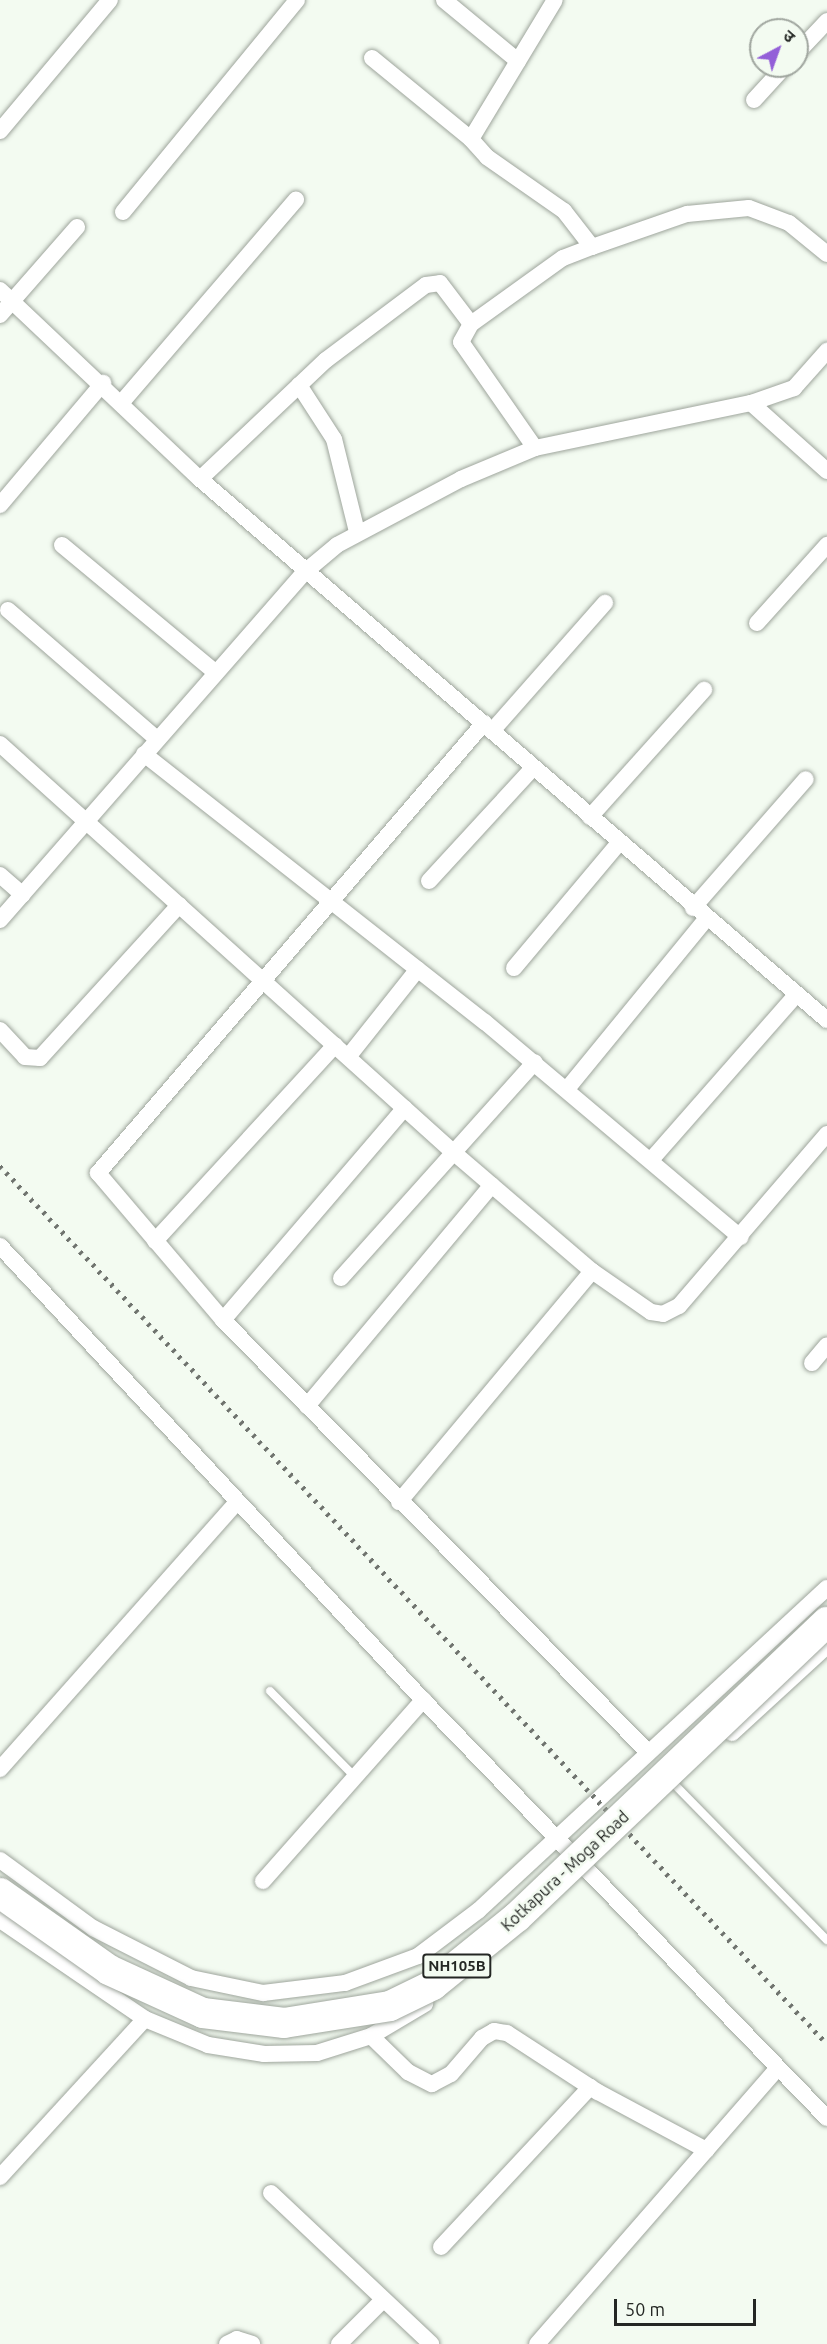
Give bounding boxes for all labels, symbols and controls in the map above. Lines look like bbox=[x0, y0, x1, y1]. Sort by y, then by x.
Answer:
north arrow bbox=[749, 18, 809, 78]
text: उ bbox=[780, 26, 799, 46]
street label: Kotkapura - Moga Road bbox=[497, 1807, 633, 1935]
road number: NH105B bbox=[421, 1954, 493, 1978]
scale bar bbox=[617, 2287, 760, 2325]
text: 50 m bbox=[625, 2299, 665, 2319]

